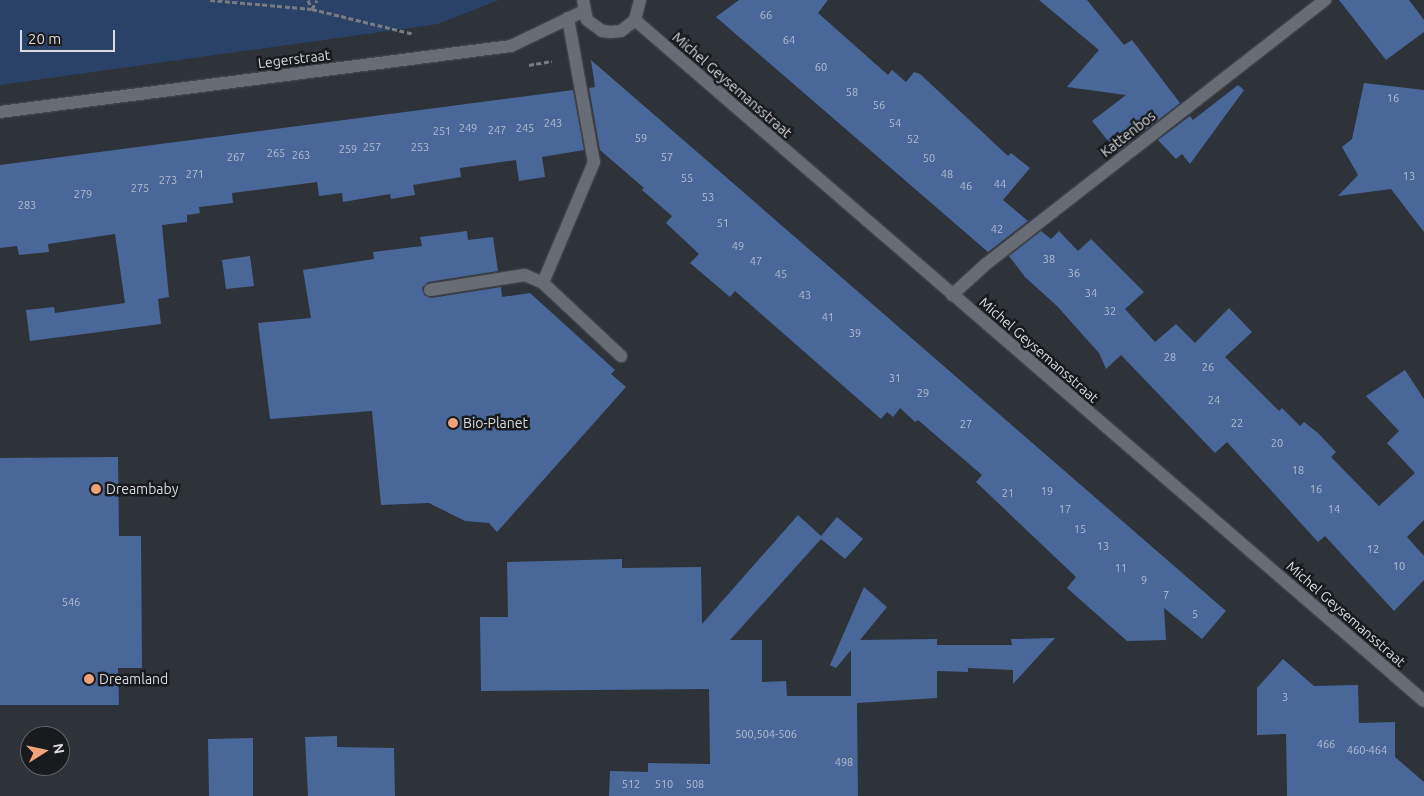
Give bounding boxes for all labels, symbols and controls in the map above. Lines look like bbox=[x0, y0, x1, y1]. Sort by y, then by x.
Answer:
house number: 66 bbox=[760, 8, 772, 22]
scale bar bbox=[22, 20, 118, 52]
street label: Michel Geysemansstraat bbox=[669, 29, 795, 141]
text: 20 m bbox=[28, 30, 61, 47]
house number: 64 bbox=[783, 33, 795, 47]
street label: Legerstraat bbox=[257, 46, 331, 72]
house number: 60 bbox=[815, 60, 827, 74]
house number: 58 bbox=[846, 85, 858, 99]
house number: 16 bbox=[1387, 91, 1399, 105]
house number: 56 bbox=[873, 98, 885, 112]
street label: Kattenbos bbox=[1097, 107, 1159, 161]
house number: 243 bbox=[544, 116, 562, 130]
house number: 54 bbox=[889, 116, 901, 130]
house number: 249 bbox=[459, 121, 477, 135]
house number: 245 bbox=[516, 121, 534, 135]
house number: 247 bbox=[488, 123, 506, 137]
house number: 251 bbox=[433, 124, 451, 138]
house number: 59 bbox=[635, 131, 647, 145]
house number: 52 bbox=[907, 132, 919, 146]
house number: 257 bbox=[363, 140, 381, 154]
house number: 253 bbox=[411, 140, 429, 154]
house number: 259 bbox=[339, 142, 357, 156]
house number: 265 bbox=[267, 146, 285, 160]
house number: 263 bbox=[292, 148, 310, 162]
house number: 267 bbox=[227, 150, 245, 164]
house number: 57 bbox=[661, 150, 673, 164]
house number: 50 bbox=[923, 151, 935, 165]
house number: 271 bbox=[186, 167, 204, 181]
house number: 48 bbox=[941, 167, 953, 181]
house number: 13 bbox=[1403, 169, 1415, 183]
house number: 55 bbox=[681, 171, 693, 185]
house number: 273 bbox=[159, 173, 177, 187]
house number: 44 bbox=[994, 177, 1006, 191]
house number: 46 bbox=[960, 179, 972, 193]
house number: 275 bbox=[131, 181, 149, 195]
house number: 279 bbox=[74, 187, 92, 201]
house number: 53 bbox=[702, 190, 714, 204]
house number: 283 bbox=[18, 198, 36, 212]
house number: 51 bbox=[717, 216, 729, 230]
house number: 42 bbox=[991, 222, 1003, 236]
house number: 49 bbox=[732, 239, 744, 253]
house number: 38 bbox=[1043, 252, 1055, 266]
house number: 47 bbox=[750, 254, 762, 268]
house number: 36 bbox=[1068, 266, 1080, 280]
house number: 45 bbox=[775, 267, 787, 281]
house number: 34 bbox=[1085, 286, 1097, 300]
house number: 43 bbox=[799, 288, 811, 302]
street label: Michel Geysemansstraat bbox=[976, 294, 1102, 406]
house number: 32 bbox=[1104, 304, 1116, 318]
house number: 41 bbox=[822, 310, 834, 324]
house number: 39 bbox=[849, 326, 861, 340]
house number: 28 bbox=[1164, 350, 1176, 364]
house number: 26 bbox=[1202, 360, 1214, 374]
house number: 31 bbox=[889, 371, 901, 385]
house number: 29 bbox=[917, 386, 929, 400]
house number: 24 bbox=[1208, 393, 1220, 407]
place label: Bio-Planet bbox=[463, 415, 528, 431]
house number: 22 bbox=[1231, 416, 1243, 430]
marker: Bio-Planet bbox=[447, 417, 459, 429]
house number: 27 bbox=[960, 417, 972, 431]
house number: 20 bbox=[1271, 436, 1283, 450]
house number: 18 bbox=[1292, 463, 1304, 477]
place label: Dreambaby bbox=[106, 481, 178, 497]
house number: 16 bbox=[1310, 482, 1322, 496]
marker: Dreambaby bbox=[90, 483, 102, 495]
house number: 19 bbox=[1041, 484, 1053, 498]
house number: 21 bbox=[1002, 486, 1014, 500]
house number: 17 bbox=[1059, 502, 1071, 516]
house number: 14 bbox=[1328, 502, 1340, 516]
house number: 15 bbox=[1074, 522, 1086, 536]
house number: 13 bbox=[1097, 539, 1109, 553]
house number: 12 bbox=[1367, 542, 1379, 556]
street label: Michel Geysemansstraat bbox=[1283, 558, 1409, 670]
house number: 10 bbox=[1393, 559, 1405, 573]
house number: 11 bbox=[1115, 561, 1127, 575]
house number: 9 bbox=[1141, 573, 1147, 587]
house number: 7 bbox=[1163, 588, 1169, 602]
house number: 546 bbox=[62, 595, 80, 609]
house number: 5 bbox=[1192, 607, 1198, 621]
place label: Dreamland bbox=[99, 671, 168, 687]
marker: Dreamland bbox=[83, 673, 95, 685]
house number: 3 bbox=[1282, 690, 1288, 704]
north arrow bbox=[20, 726, 70, 776]
house number: 500,504-506 bbox=[735, 727, 797, 741]
house number: 466 bbox=[1317, 737, 1335, 751]
text: N bbox=[50, 742, 68, 755]
house number: 460-464 bbox=[1347, 743, 1387, 757]
house number: 498 bbox=[835, 755, 853, 769]
house number: 512 bbox=[622, 777, 640, 791]
house number: 510 bbox=[655, 777, 673, 791]
house number: 508 bbox=[686, 777, 704, 791]

